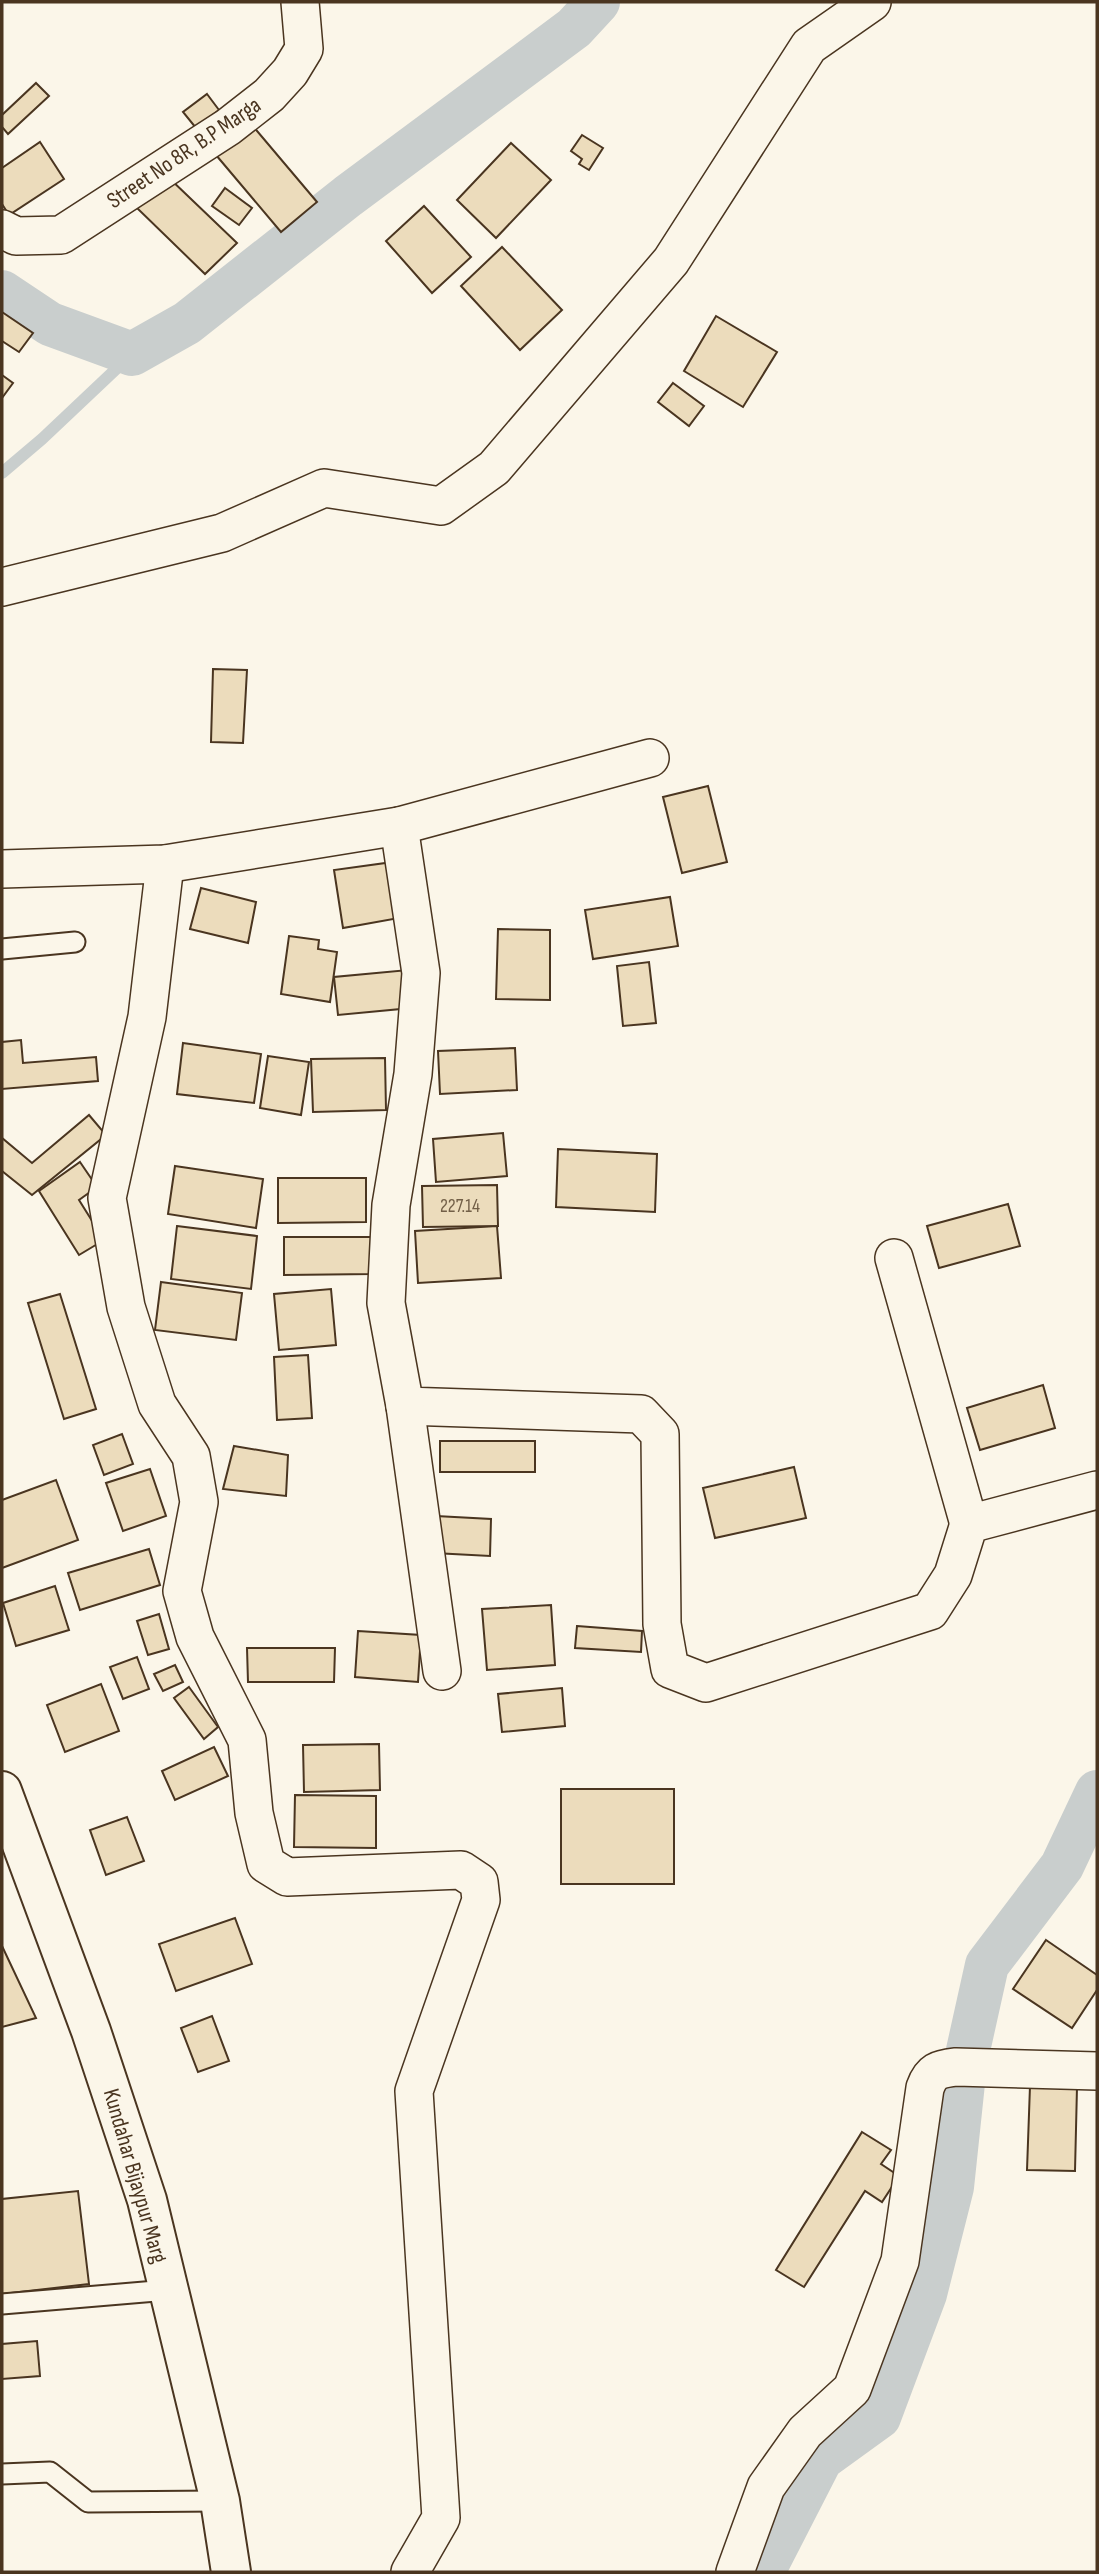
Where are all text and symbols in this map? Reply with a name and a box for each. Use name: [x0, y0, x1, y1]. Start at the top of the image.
street label: Street No 8R, B.P Marga: [102, 91, 266, 215]
house number: 227.14: [440, 1195, 480, 1218]
street label: Kundahar Bijaypur Marg: [97, 2085, 173, 2267]

